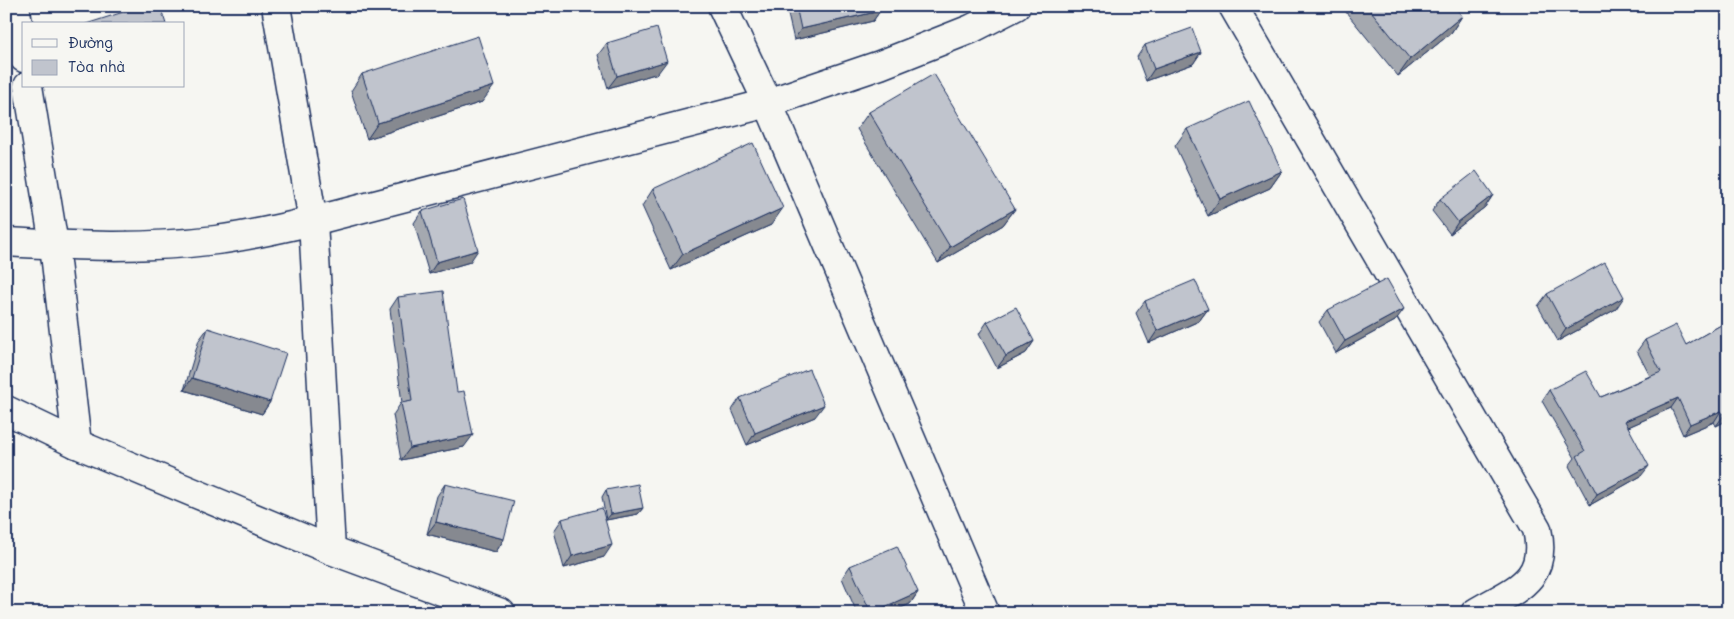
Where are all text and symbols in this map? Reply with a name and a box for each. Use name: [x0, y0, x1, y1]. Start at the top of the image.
legend: [22, 22, 185, 88]
text: Đường: [68, 32, 113, 52]
text: Tòa nhà: [68, 56, 126, 76]

